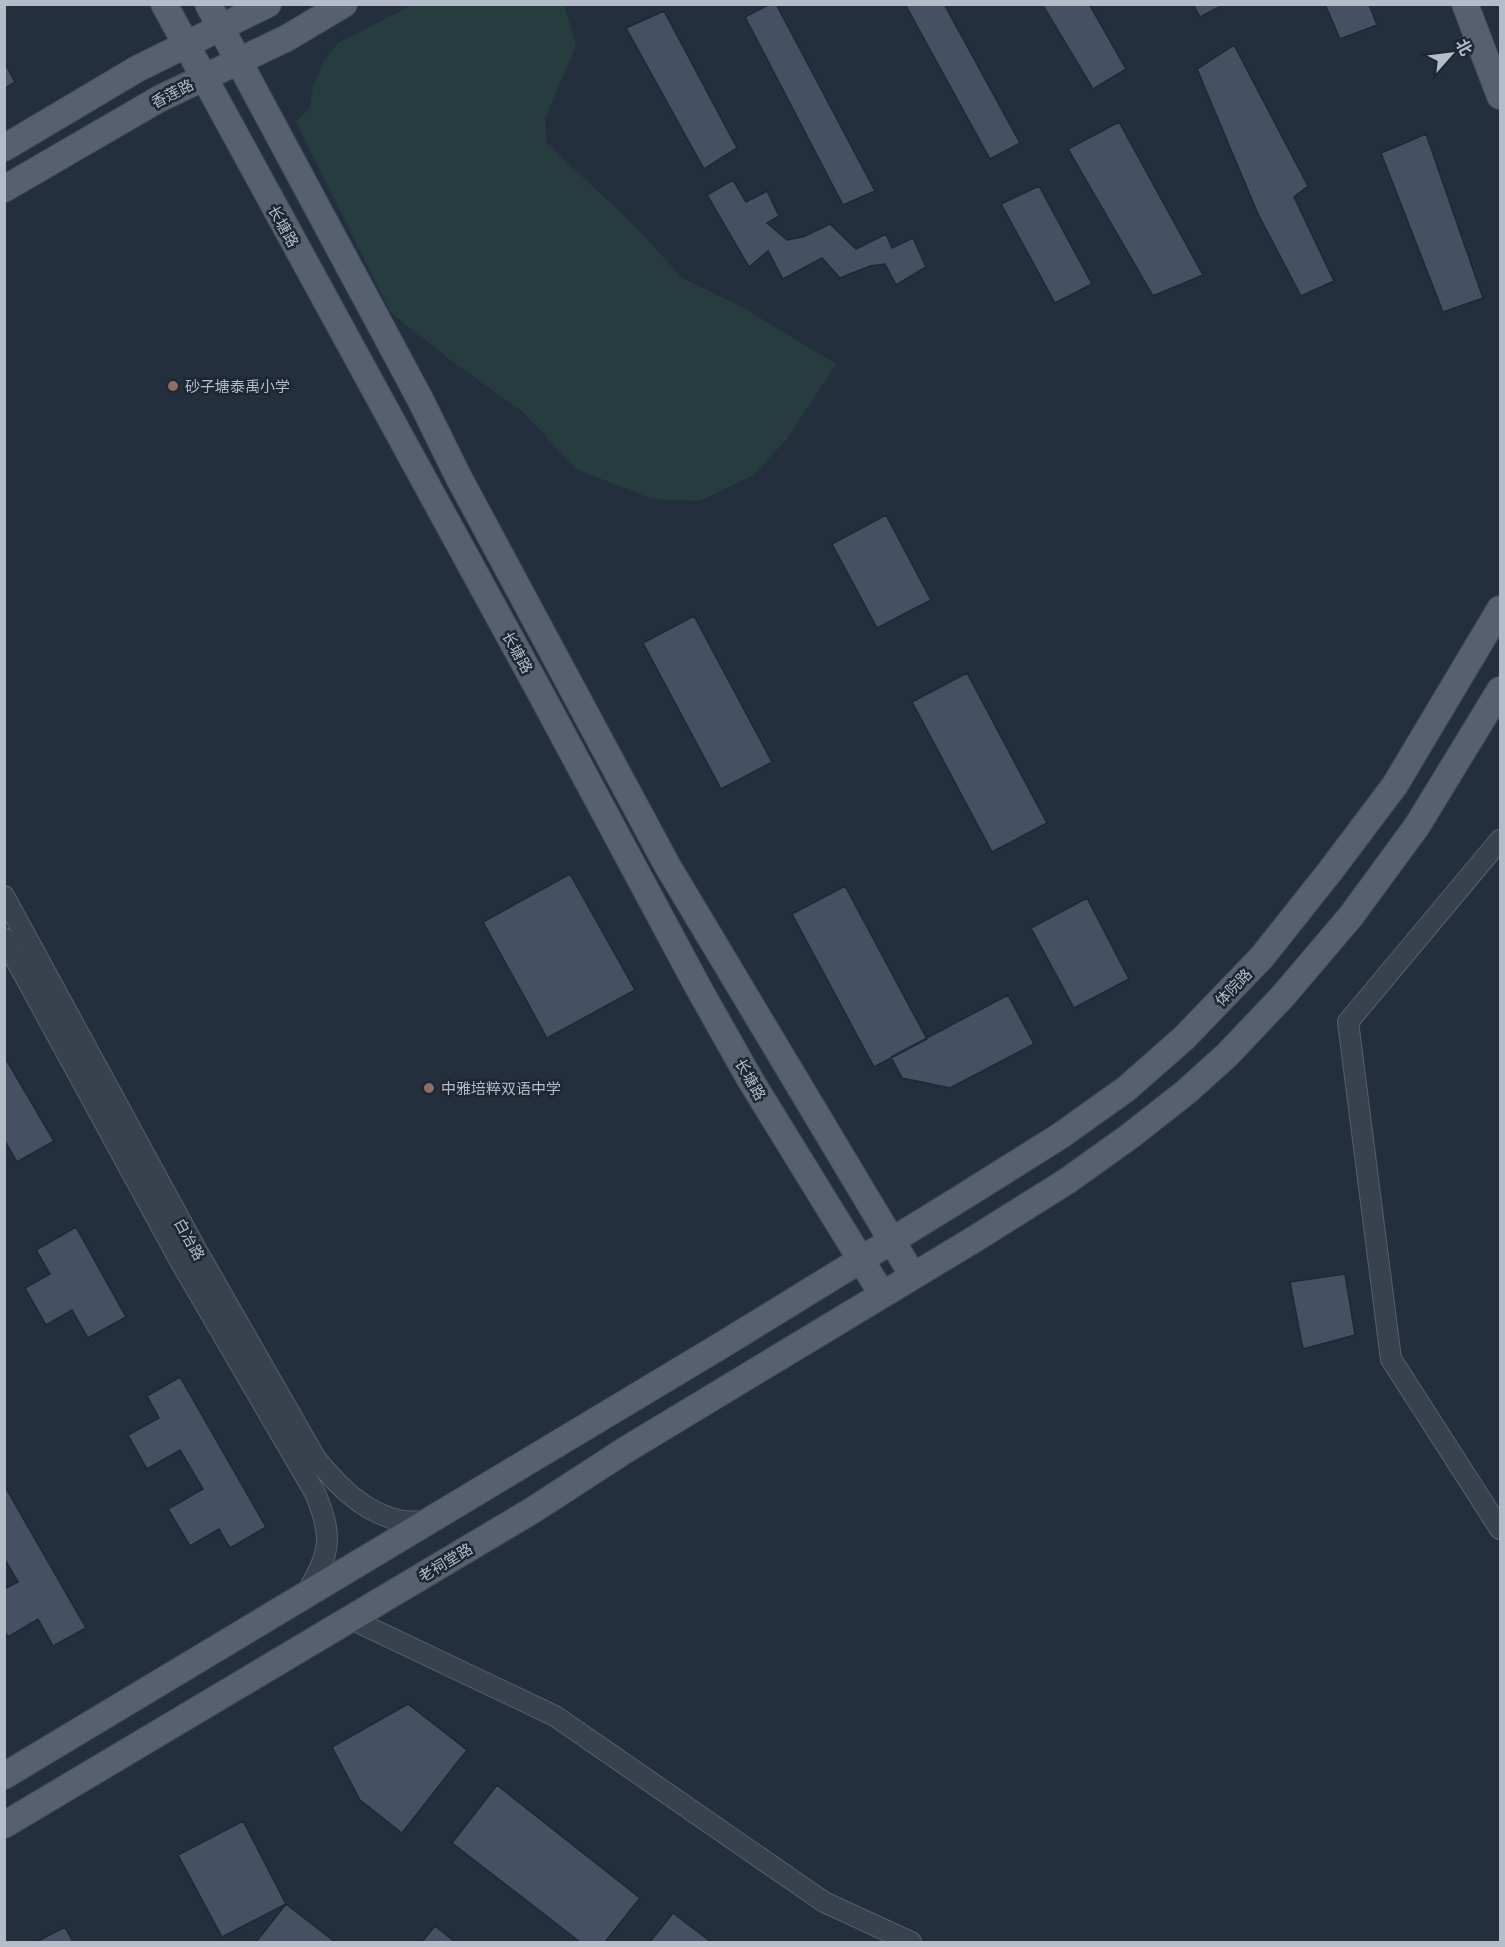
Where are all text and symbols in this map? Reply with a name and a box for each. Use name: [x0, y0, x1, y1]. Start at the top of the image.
north arrow: [1421, 24, 1481, 84]
text: 北: [1451, 35, 1478, 59]
street label: 香莲路: [147, 74, 197, 112]
street label: 长塘路: [264, 201, 304, 251]
place label: 砂子塘泰禹小学: [185, 376, 290, 396]
marker: 砂子塘泰禹小学: [166, 379, 180, 393]
street label: 长塘路: [498, 627, 538, 677]
street label: 体院路: [1210, 964, 1256, 1010]
street label: 长塘路: [731, 1055, 771, 1103]
place label: 中雅培粹双语中学: [441, 1078, 561, 1098]
marker: 中雅培粹双语中学: [422, 1081, 436, 1095]
street label: 白冶路: [170, 1214, 210, 1264]
street label: 老祠堂路: [414, 1538, 476, 1586]

